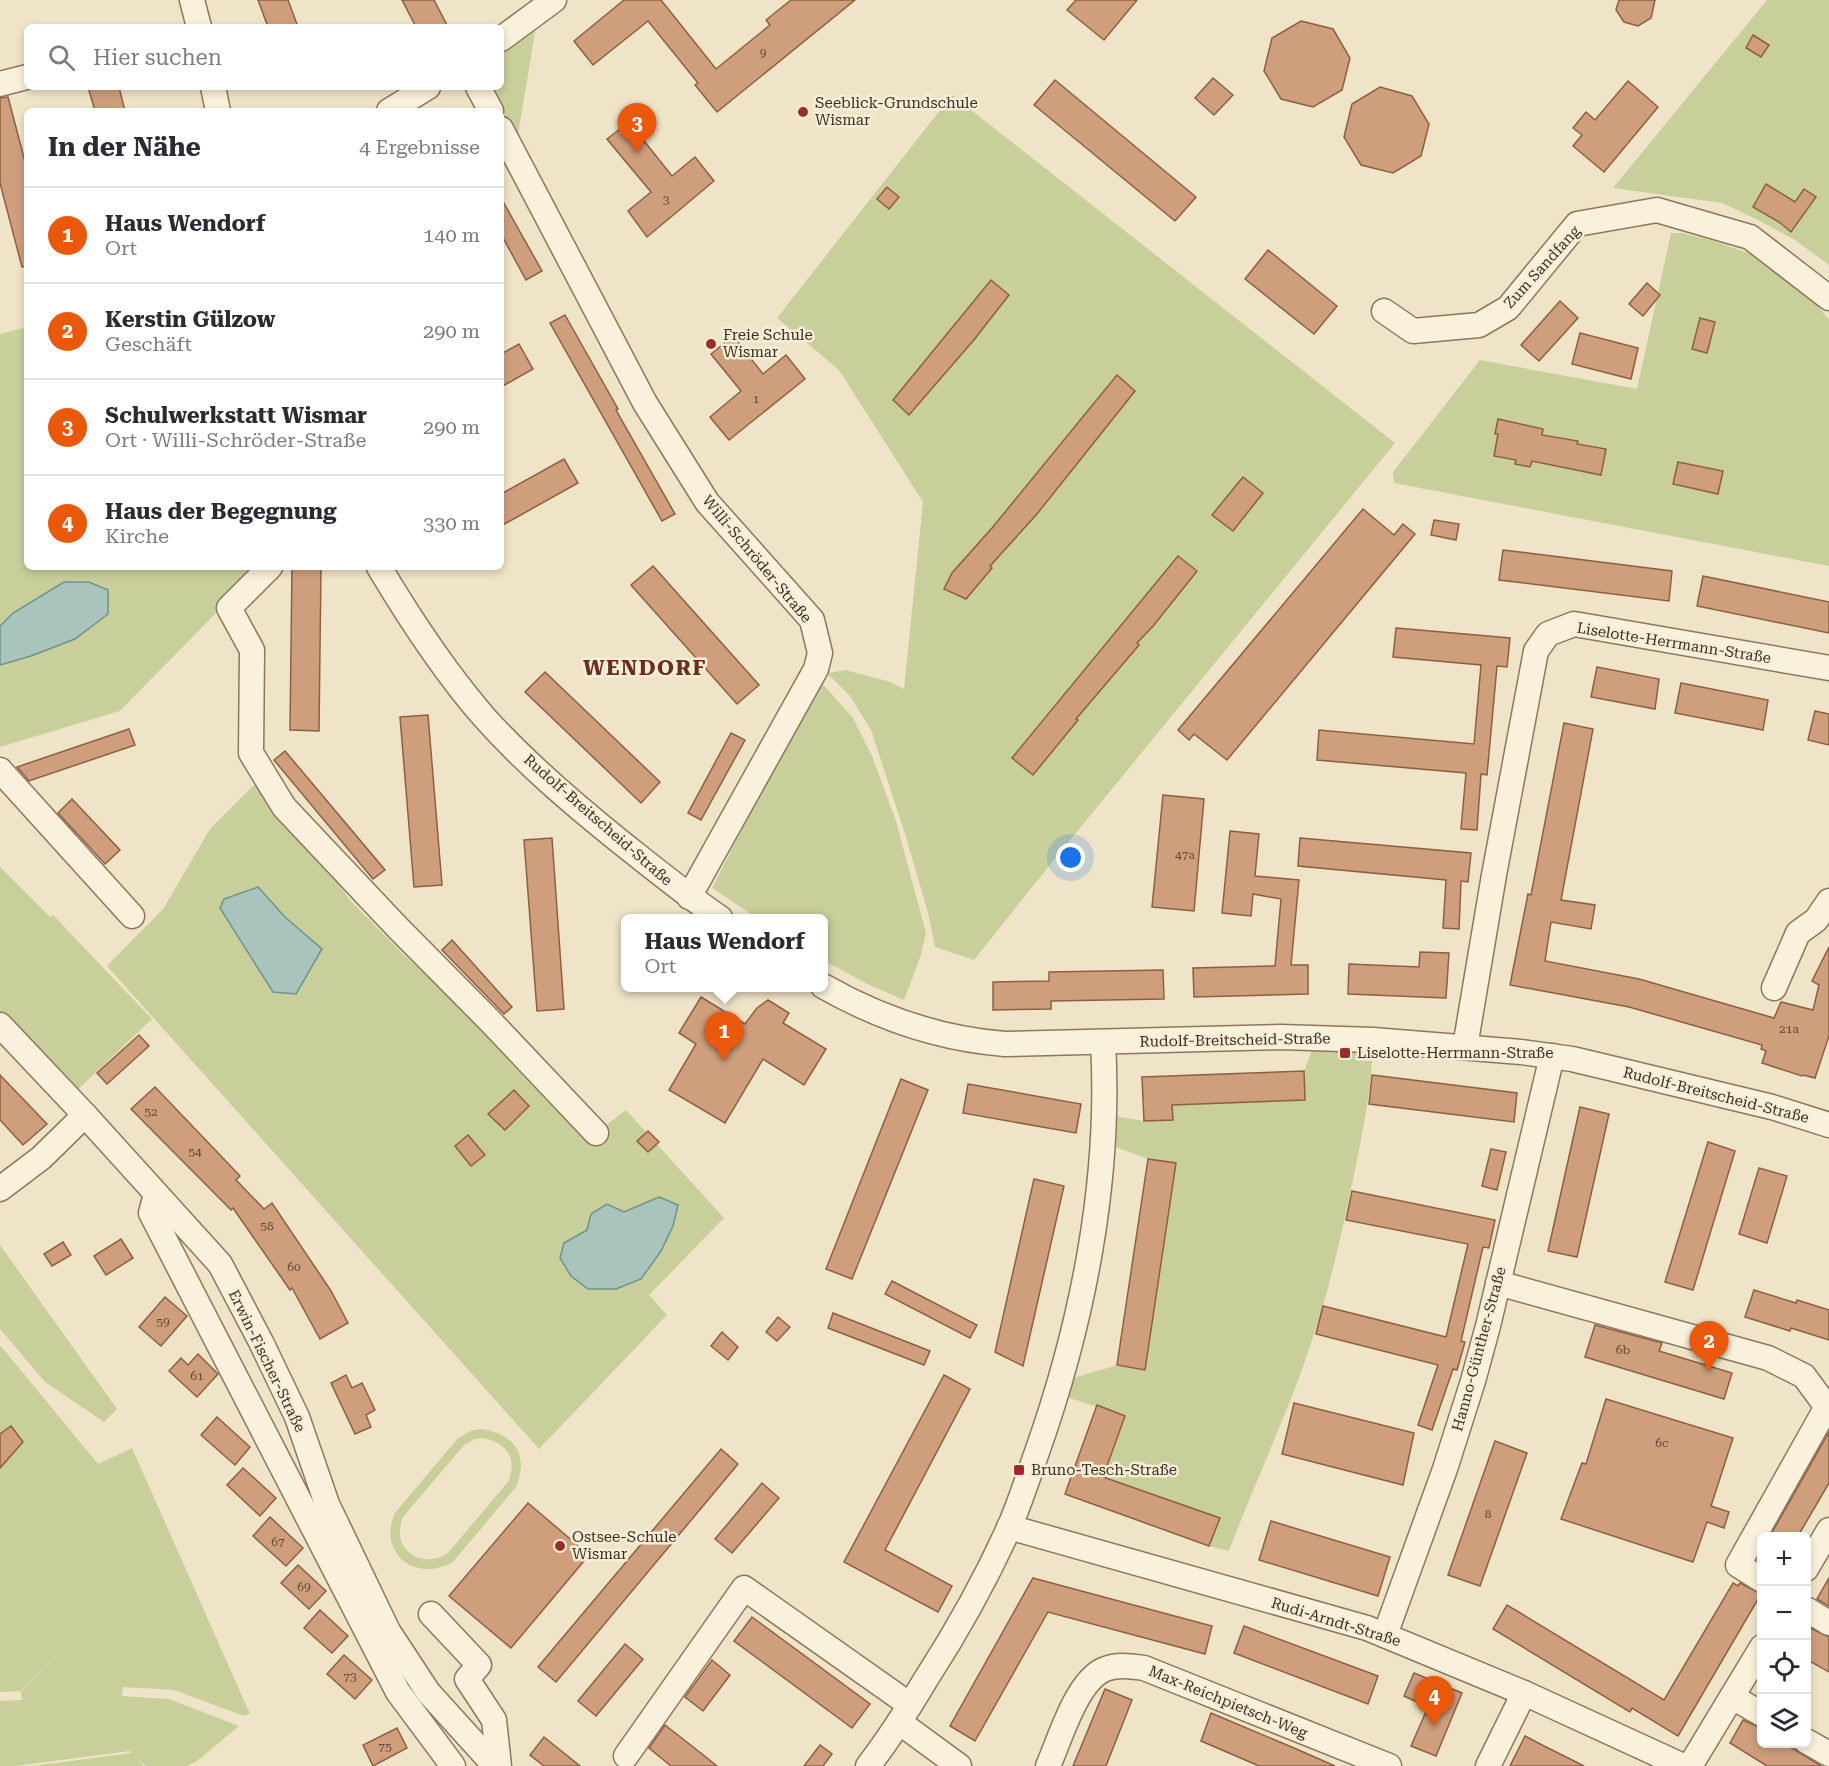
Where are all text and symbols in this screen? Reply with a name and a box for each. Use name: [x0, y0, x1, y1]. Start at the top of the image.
search box: [24, 24, 504, 90]
icon: search: [45, 41, 78, 74]
text: Hier suchen: [93, 45, 222, 70]
house number: 9: [760, 46, 767, 60]
place label: Seeblick-Grundschule Wismar: [815, 94, 978, 129]
pin: 3: [618, 104, 656, 153]
marker: Seeblick-Grundschule Wismar: [796, 105, 810, 119]
text: In der Nähe: [48, 132, 201, 162]
text: 4 Ergebnisse: [359, 135, 480, 159]
house number: 3: [663, 193, 670, 207]
text: Haus Wendorf: [105, 211, 265, 236]
street label: Zum Sandfang: [1500, 222, 1584, 312]
text: 1: [62, 223, 73, 247]
text: 140 m: [423, 223, 480, 247]
text: Ort: [105, 236, 137, 260]
text: Kerstin Gülzow: [105, 307, 275, 332]
text: 2: [62, 319, 73, 343]
text: 290 m: [423, 319, 480, 343]
place label: Freie Schule Wismar: [723, 326, 813, 361]
text: Geschäft: [105, 332, 192, 356]
marker: Freie Schule Wismar: [704, 337, 718, 351]
house number: 1: [753, 392, 760, 406]
text: Schulwerkstatt Wismar: [105, 403, 367, 428]
text: 3: [62, 415, 73, 439]
text: 290 m: [423, 415, 480, 439]
text: Ort · Willi-Schröder-Straße: [105, 428, 367, 452]
street label: Willi-Schröder-Straße: [698, 492, 816, 626]
text: Haus der Begegnung: [105, 499, 337, 524]
text: 4: [62, 511, 73, 535]
text: 330 m: [423, 511, 480, 535]
text: Kirche: [105, 524, 169, 548]
street label: Liselotte-Herrmann-Straße: [1576, 619, 1772, 667]
district label: WENDORF: [583, 656, 707, 680]
street label: Rudolf-Breitscheid-Straße: [520, 751, 676, 889]
your location: [1056, 843, 1085, 872]
house number: 47a: [1175, 848, 1195, 862]
popup: [621, 914, 828, 992]
text: Haus Wendorf: [644, 929, 805, 954]
text: Ort: [644, 954, 676, 978]
pin: 1: [704, 1012, 744, 1061]
house number: 21a: [1779, 1022, 1799, 1036]
street label: Rudolf-Breitscheid-Straße: [1139, 1029, 1331, 1051]
place label: Liselotte-Herrmann-Straße: [1357, 1044, 1553, 1062]
marker: Liselotte-Herrmann-Straße: [1338, 1046, 1352, 1060]
street label: Rudolf-Breitscheid-Straße: [1621, 1063, 1811, 1127]
house number: 52: [144, 1105, 158, 1119]
house number: 54: [188, 1145, 202, 1159]
house number: 58: [260, 1219, 274, 1233]
house number: 60: [287, 1260, 301, 1274]
street label: Hanno-Günther-Straße: [1448, 1265, 1510, 1433]
street label: Erwin-Fischer-Straße: [225, 1287, 309, 1435]
house number: 59: [156, 1315, 170, 1329]
pin: 2: [1690, 1322, 1728, 1371]
house number: 6b: [1616, 1343, 1630, 1357]
house number: 61: [190, 1369, 204, 1383]
house number: 6c: [1655, 1436, 1669, 1450]
place label: Bruno-Tesch-Straße: [1031, 1461, 1177, 1479]
marker: Bruno-Tesch-Straße: [1012, 1463, 1026, 1477]
house number: 8: [1485, 1507, 1492, 1521]
place label: Ostsee-Schule Wismar: [572, 1528, 677, 1563]
map controls: [1757, 1532, 1811, 1748]
button: +: [1757, 1532, 1811, 1586]
house number: 67: [271, 1535, 285, 1549]
marker: Ostsee-Schule Wismar: [553, 1539, 567, 1553]
house number: 69: [297, 1580, 311, 1594]
button: −: [1757, 1586, 1811, 1640]
street label: Rudi-Arndt-Straße: [1269, 1594, 1403, 1650]
button: locate: [1757, 1640, 1811, 1694]
street label: Max-Reichpietsch-Weg: [1146, 1662, 1310, 1742]
house number: 73: [343, 1670, 357, 1684]
pin: 4: [1414, 1676, 1454, 1726]
button: layers: [1757, 1694, 1811, 1748]
house number: 75: [378, 1740, 392, 1754]

